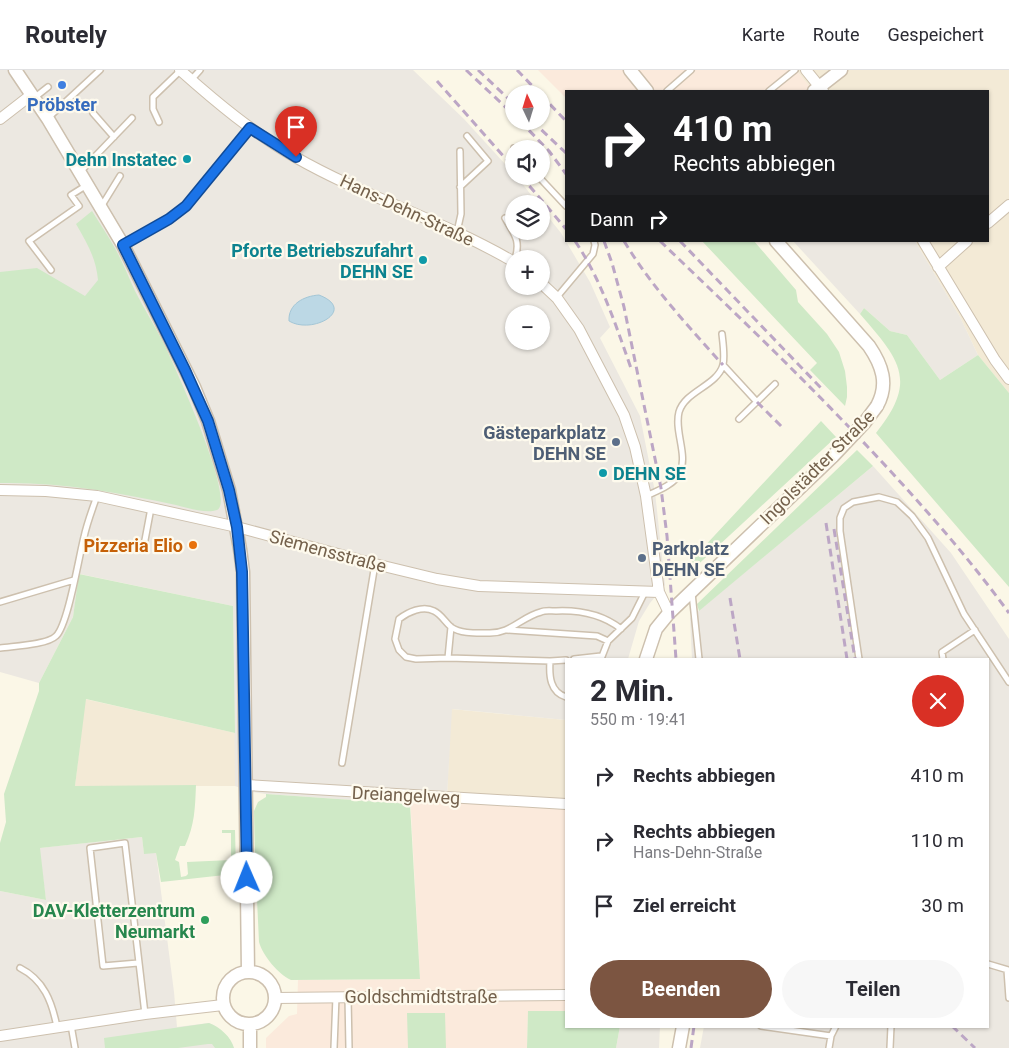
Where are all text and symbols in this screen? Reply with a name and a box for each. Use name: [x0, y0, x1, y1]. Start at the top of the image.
text: Routely: [25, 21, 107, 49]
text: Karte: [742, 24, 785, 45]
text: Route: [813, 24, 860, 45]
text: Gespeichert: [888, 24, 984, 45]
marker: Pröbster: [56, 79, 68, 91]
north arrow: [505, 85, 550, 130]
map controls: [505, 85, 550, 350]
place label: Pröbster: [27, 94, 97, 115]
pin: [275, 106, 317, 157]
text: 410 m: [673, 109, 772, 150]
icon: right: [590, 110, 655, 175]
icon: arrive: [282, 113, 310, 141]
button: sound: [505, 140, 550, 185]
place label: Dehn Instatec: [65, 149, 177, 170]
text: Rechts abbiegen: [673, 151, 836, 176]
marker: Dehn Instatec: [181, 153, 193, 165]
street label: Hans-Dehn-Straße: [337, 170, 477, 250]
button: layers: [505, 195, 550, 240]
icon: right: [644, 205, 672, 233]
text: Dann: [590, 208, 634, 231]
place label: Pforte Betriebszufahrt DEHN SE: [231, 240, 413, 282]
button: +: [505, 250, 550, 295]
marker: Pforte Betriebszufahrt DEHN SE: [417, 254, 429, 266]
button: −: [505, 305, 550, 350]
street label: Ingolstädter Straße: [755, 405, 879, 529]
place label: Gästeparkplatz DEHN SE: [483, 422, 606, 464]
marker: Gästeparkplatz DEHN SE: [610, 436, 622, 448]
place label: DEHN SE: [613, 463, 686, 484]
marker: DEHN SE: [597, 467, 609, 479]
street label: Siemensstraße: [267, 525, 389, 577]
place label: Pizzeria Elio: [83, 535, 183, 556]
place label: Parkplatz DEHN SE: [652, 538, 729, 580]
marker: Pizzeria Elio: [187, 539, 199, 551]
marker: Parkplatz DEHN SE: [636, 552, 648, 564]
text: 2 Min.: [590, 673, 674, 708]
button: close: [912, 675, 964, 727]
text: 550 m · 19:41: [590, 710, 687, 729]
icon: right: [590, 762, 618, 790]
text: Rechts abbiegen: [633, 764, 775, 787]
text: 410 m: [911, 764, 964, 787]
street label: Dreiangelweg: [351, 782, 461, 808]
text: Rechts abbiegen: [633, 820, 775, 843]
icon: right: [590, 827, 618, 855]
text: 110 m: [911, 829, 964, 852]
text: Hans-Dehn-Straße: [633, 843, 762, 862]
position arrow: [220, 851, 272, 903]
icon: arrive: [590, 892, 618, 920]
text: Ziel erreicht: [633, 894, 736, 917]
text: 30 m: [921, 894, 964, 917]
place label: DAV-Kletterzentrum Neumarkt: [33, 900, 195, 942]
marker: DAV-Kletterzentrum Neumarkt: [199, 914, 211, 926]
button: Beenden: [590, 960, 772, 1018]
button: Teilen: [782, 960, 964, 1018]
street label: Goldschmidtstraße: [345, 986, 497, 1007]

